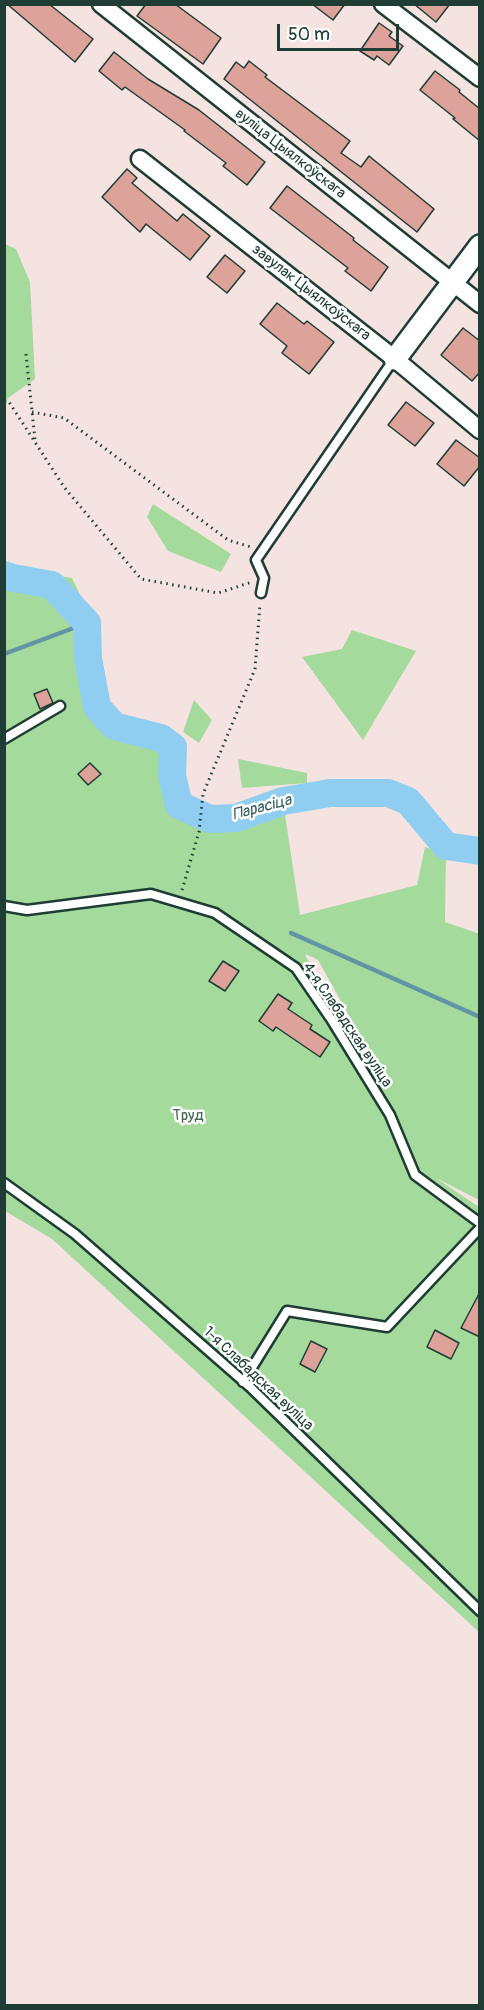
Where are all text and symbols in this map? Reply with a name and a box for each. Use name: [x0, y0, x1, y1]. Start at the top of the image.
scale bar: [280, 12, 402, 50]
text: 50 m: [288, 23, 330, 46]
street label: вуліца Цыялкоўскага: [231, 105, 349, 203]
street label: завулак Цыялкоўскага: [248, 241, 374, 345]
water label: Парасіца: [230, 791, 294, 825]
street label: 4-я Слабадская вуліца: [298, 959, 396, 1091]
park label: Труд: [173, 1107, 203, 1125]
street label: 1-я Слабадская вуліца: [199, 1323, 317, 1435]

